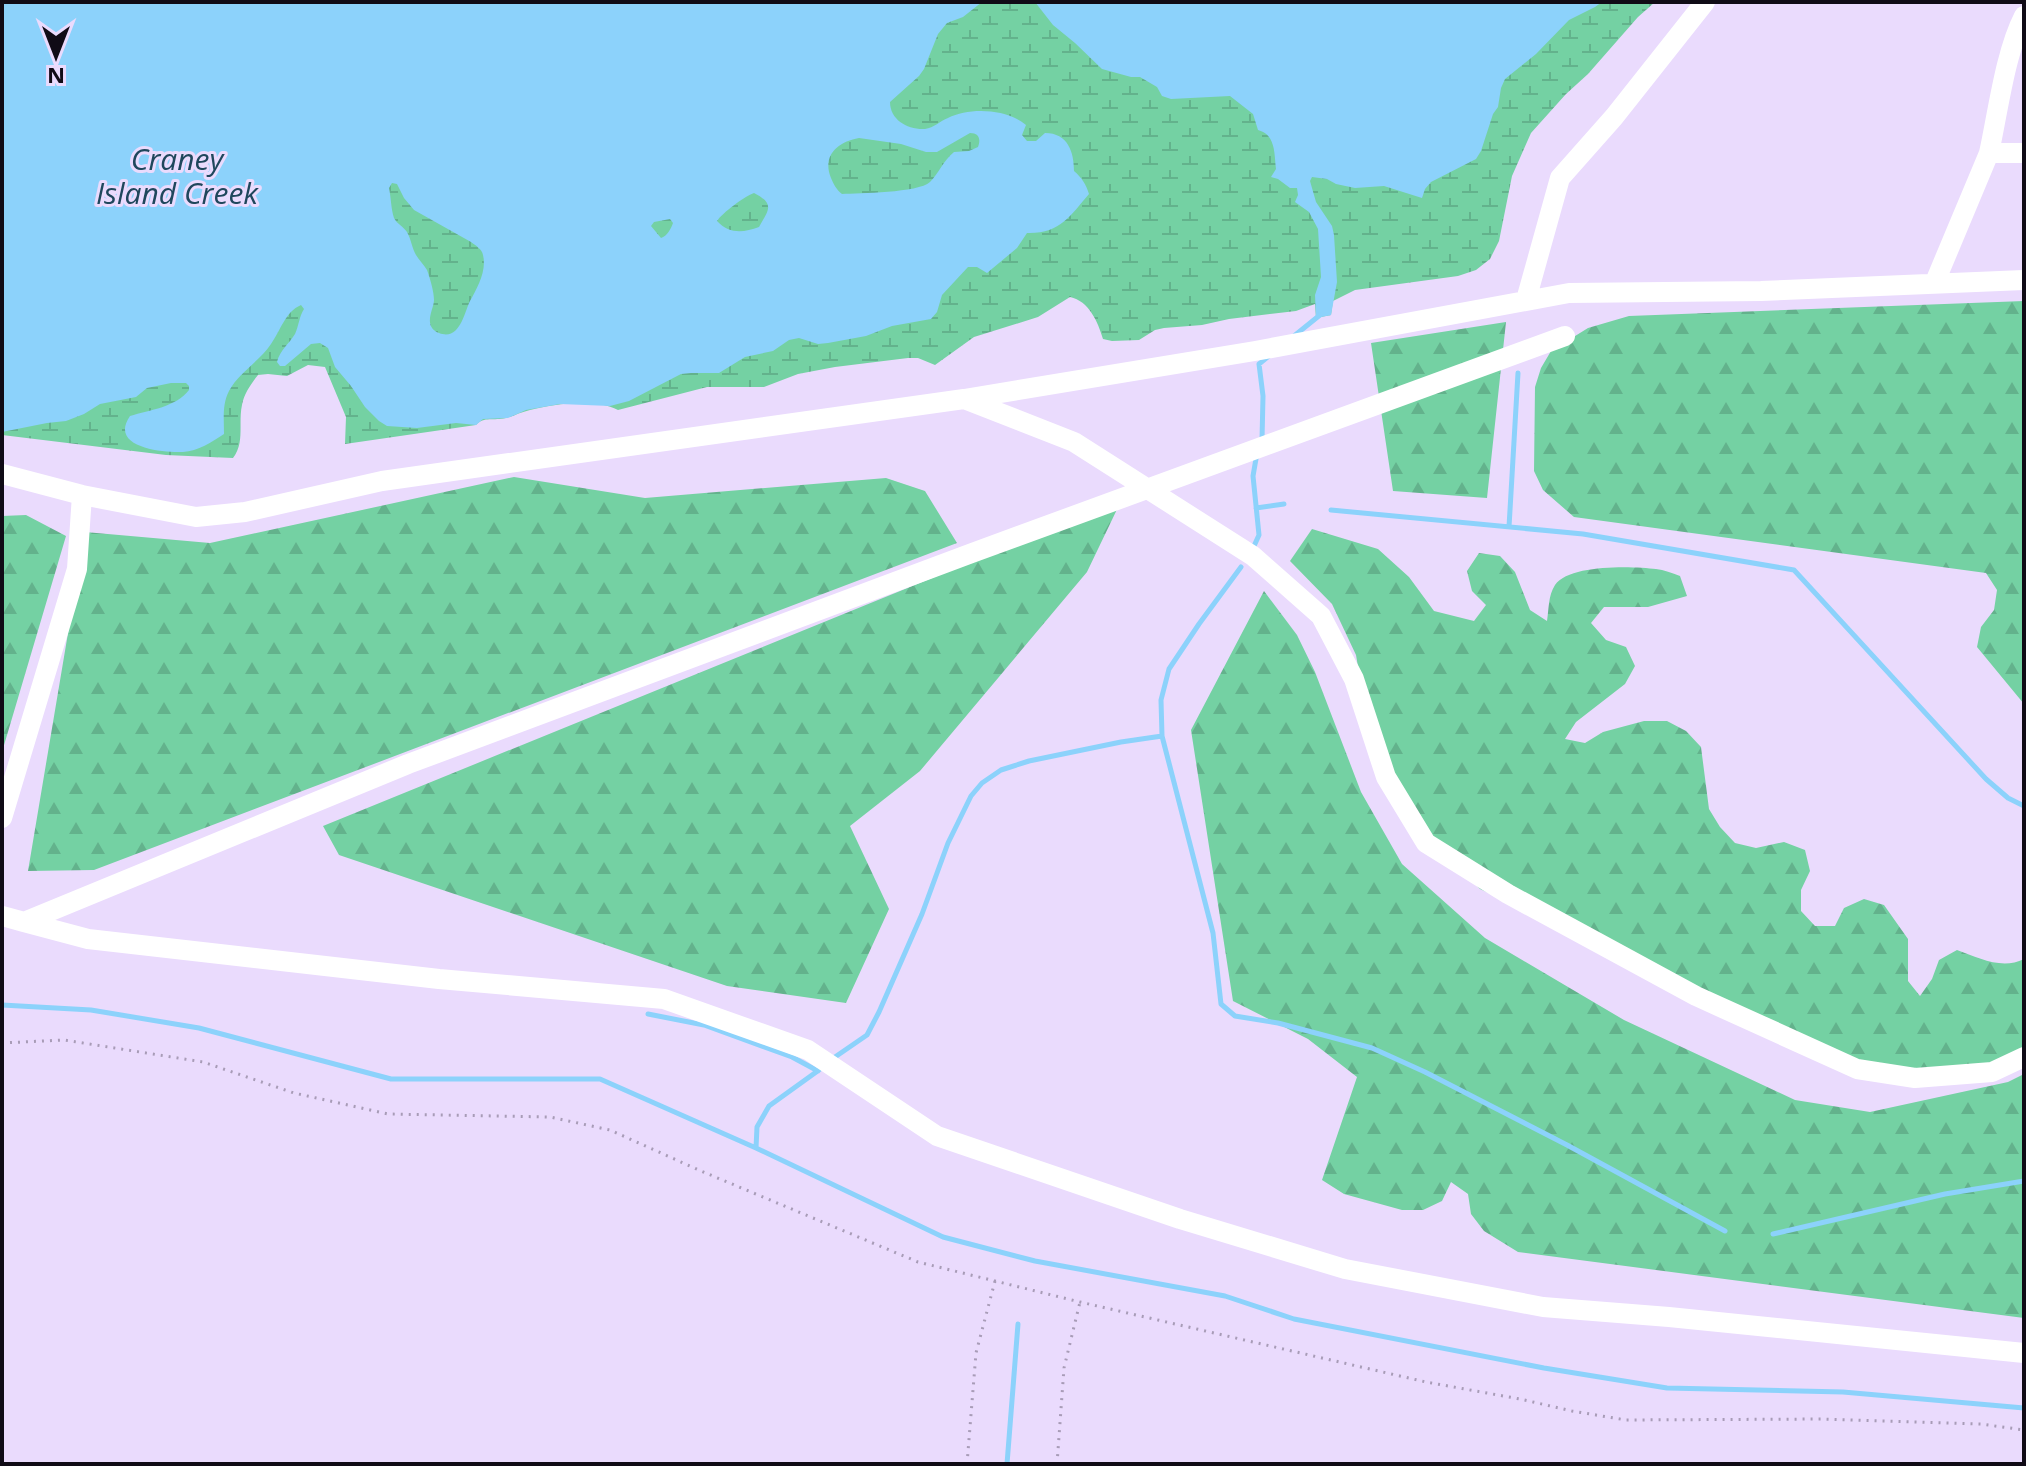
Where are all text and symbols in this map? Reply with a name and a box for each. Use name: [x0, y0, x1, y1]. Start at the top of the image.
north arrow: [16, 16, 96, 96]
text: N: [47, 62, 65, 92]
water label: Craney Island Creek: [96, 138, 259, 213]

